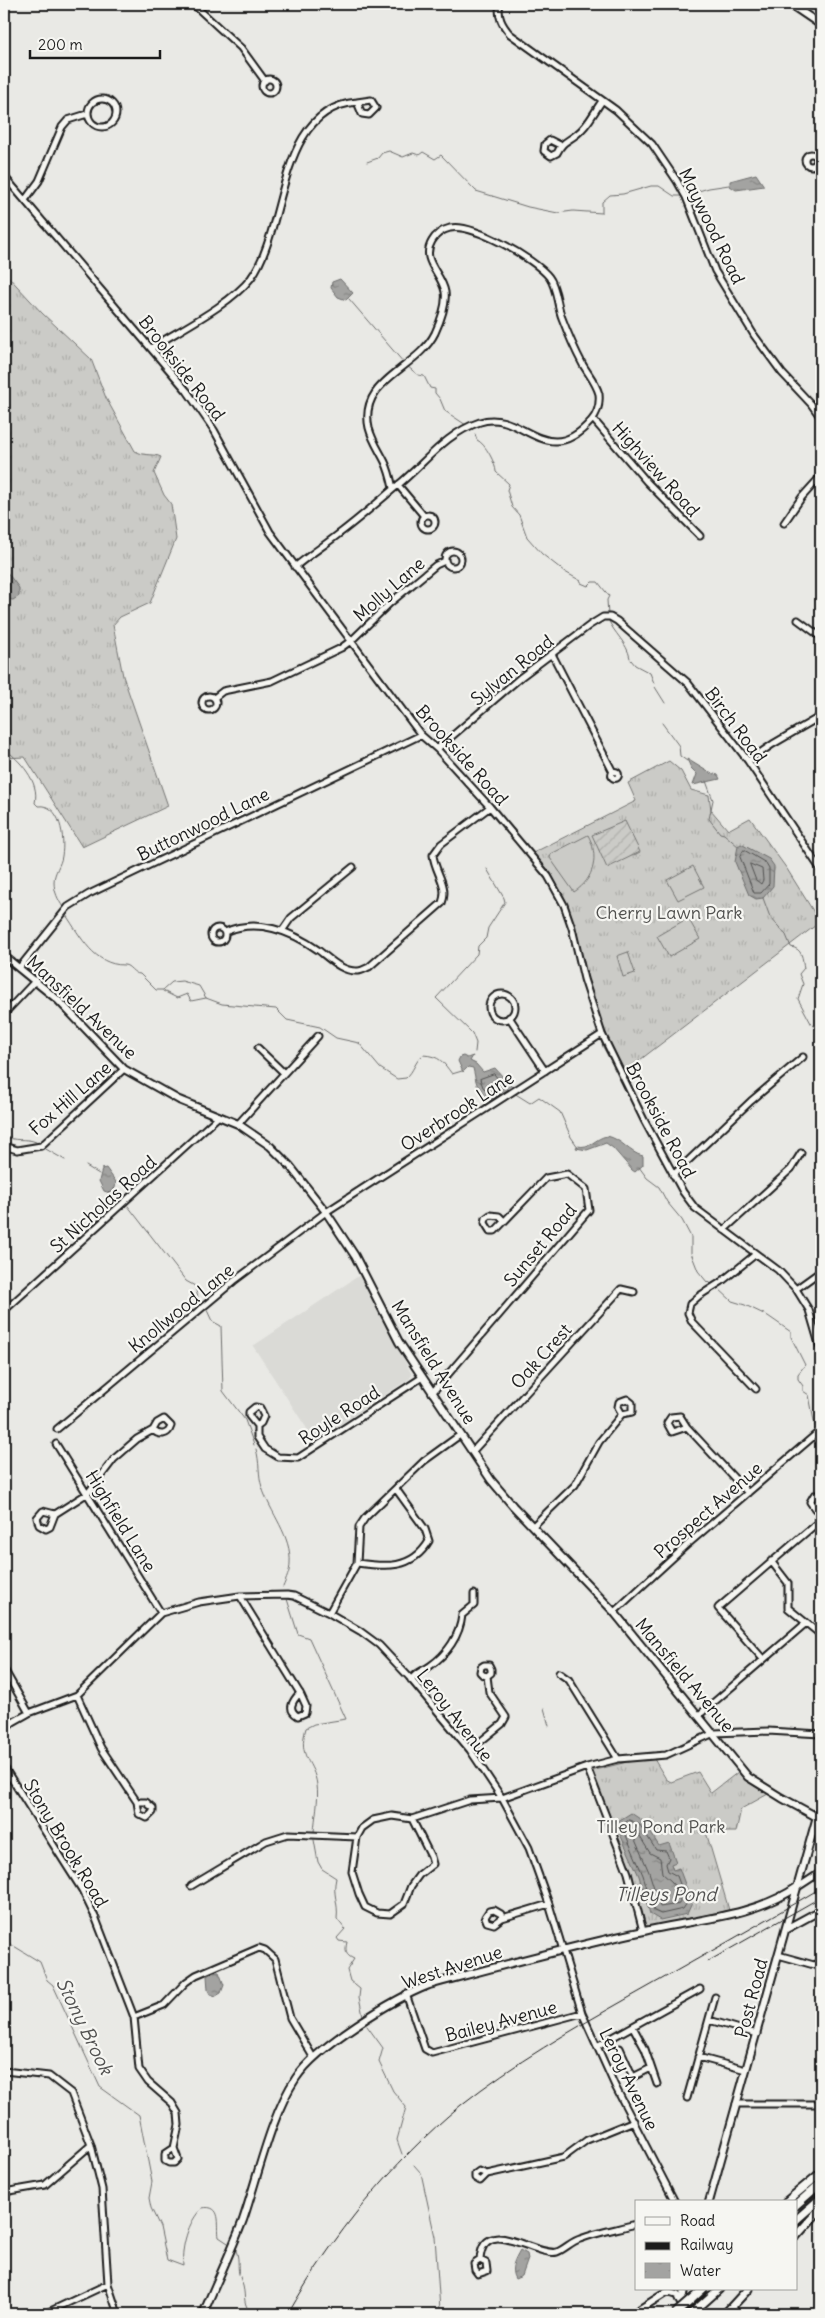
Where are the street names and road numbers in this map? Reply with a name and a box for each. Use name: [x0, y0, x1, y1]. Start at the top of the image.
street label: Maywood Road: [674, 164, 750, 288]
street label: Brookside Road: [134, 311, 231, 426]
street label: Highview Road: [607, 417, 705, 522]
street label: Molly Lane: [349, 552, 429, 626]
street label: Sylvan Road: [466, 629, 558, 710]
street label: Birch Road: [700, 683, 772, 768]
street label: Brookside Road: [411, 700, 513, 810]
street label: Buttonwood Lane: [133, 782, 273, 866]
street label: Mansfield Avenue: [22, 950, 142, 1064]
street label: Fox Hill Lane: [24, 1056, 116, 1140]
street label: Brookside Road: [621, 1058, 701, 1182]
street label: Overbrook Lane: [396, 1066, 518, 1156]
street label: St Nicholas Road: [45, 1150, 161, 1258]
street label: Sunset Road: [499, 1198, 582, 1291]
street label: Knollwood Lane: [124, 1258, 238, 1358]
street label: Mansfield Avenue: [387, 1296, 481, 1428]
street label: Oak Crest: [506, 1319, 576, 1393]
street label: Royle Road: [294, 1380, 384, 1450]
street label: Prospect Avenue: [649, 1457, 767, 1563]
street label: Highfield Lane: [81, 1466, 161, 1576]
street label: Mansfield Avenue: [630, 1613, 740, 1737]
street label: Leroy Avenue: [412, 1664, 498, 1766]
street label: Stony Brook Road: [19, 1775, 114, 1912]
street label: West Avenue: [399, 1940, 505, 1994]
street label: Post Road: [729, 1955, 773, 2040]
street label: Bailey Avenue: [443, 1995, 559, 2047]
street label: Leroy Avenue: [594, 2024, 664, 2134]

